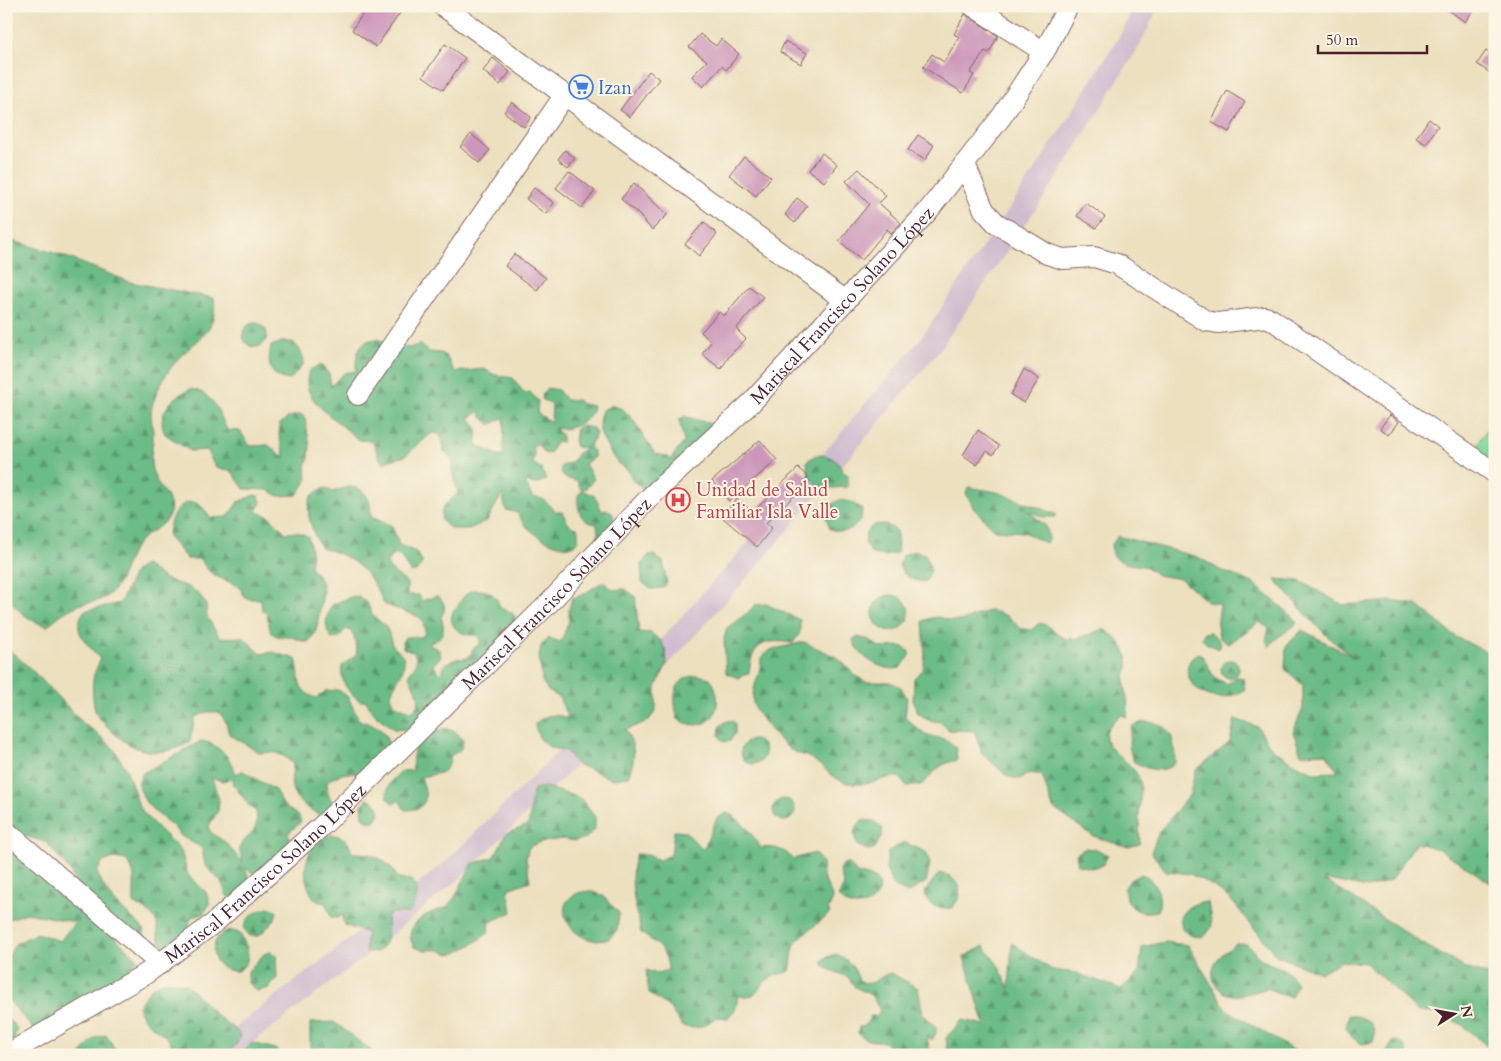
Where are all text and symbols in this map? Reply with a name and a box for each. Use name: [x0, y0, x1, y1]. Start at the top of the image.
scale bar: [1318, 22, 1427, 54]
text: 50 m: [1326, 30, 1358, 50]
supermarket icon: Izan: [568, 74, 594, 100]
place label: Izan: [598, 75, 632, 101]
street label: Mariscal Francisco Solano López: [744, 200, 941, 410]
place label: Unidad de Salud Familiar Isla Valle: [696, 477, 838, 525]
hospital icon: Unidad de Salud Familiar Isla Valle: [665, 487, 691, 513]
street label: Mariscal Francisco Solano López: [456, 491, 658, 696]
street label: Mariscal Francisco Solano López: [159, 777, 373, 970]
north arrow: [1428, 988, 1478, 1038]
text: N: [1456, 1004, 1477, 1019]

